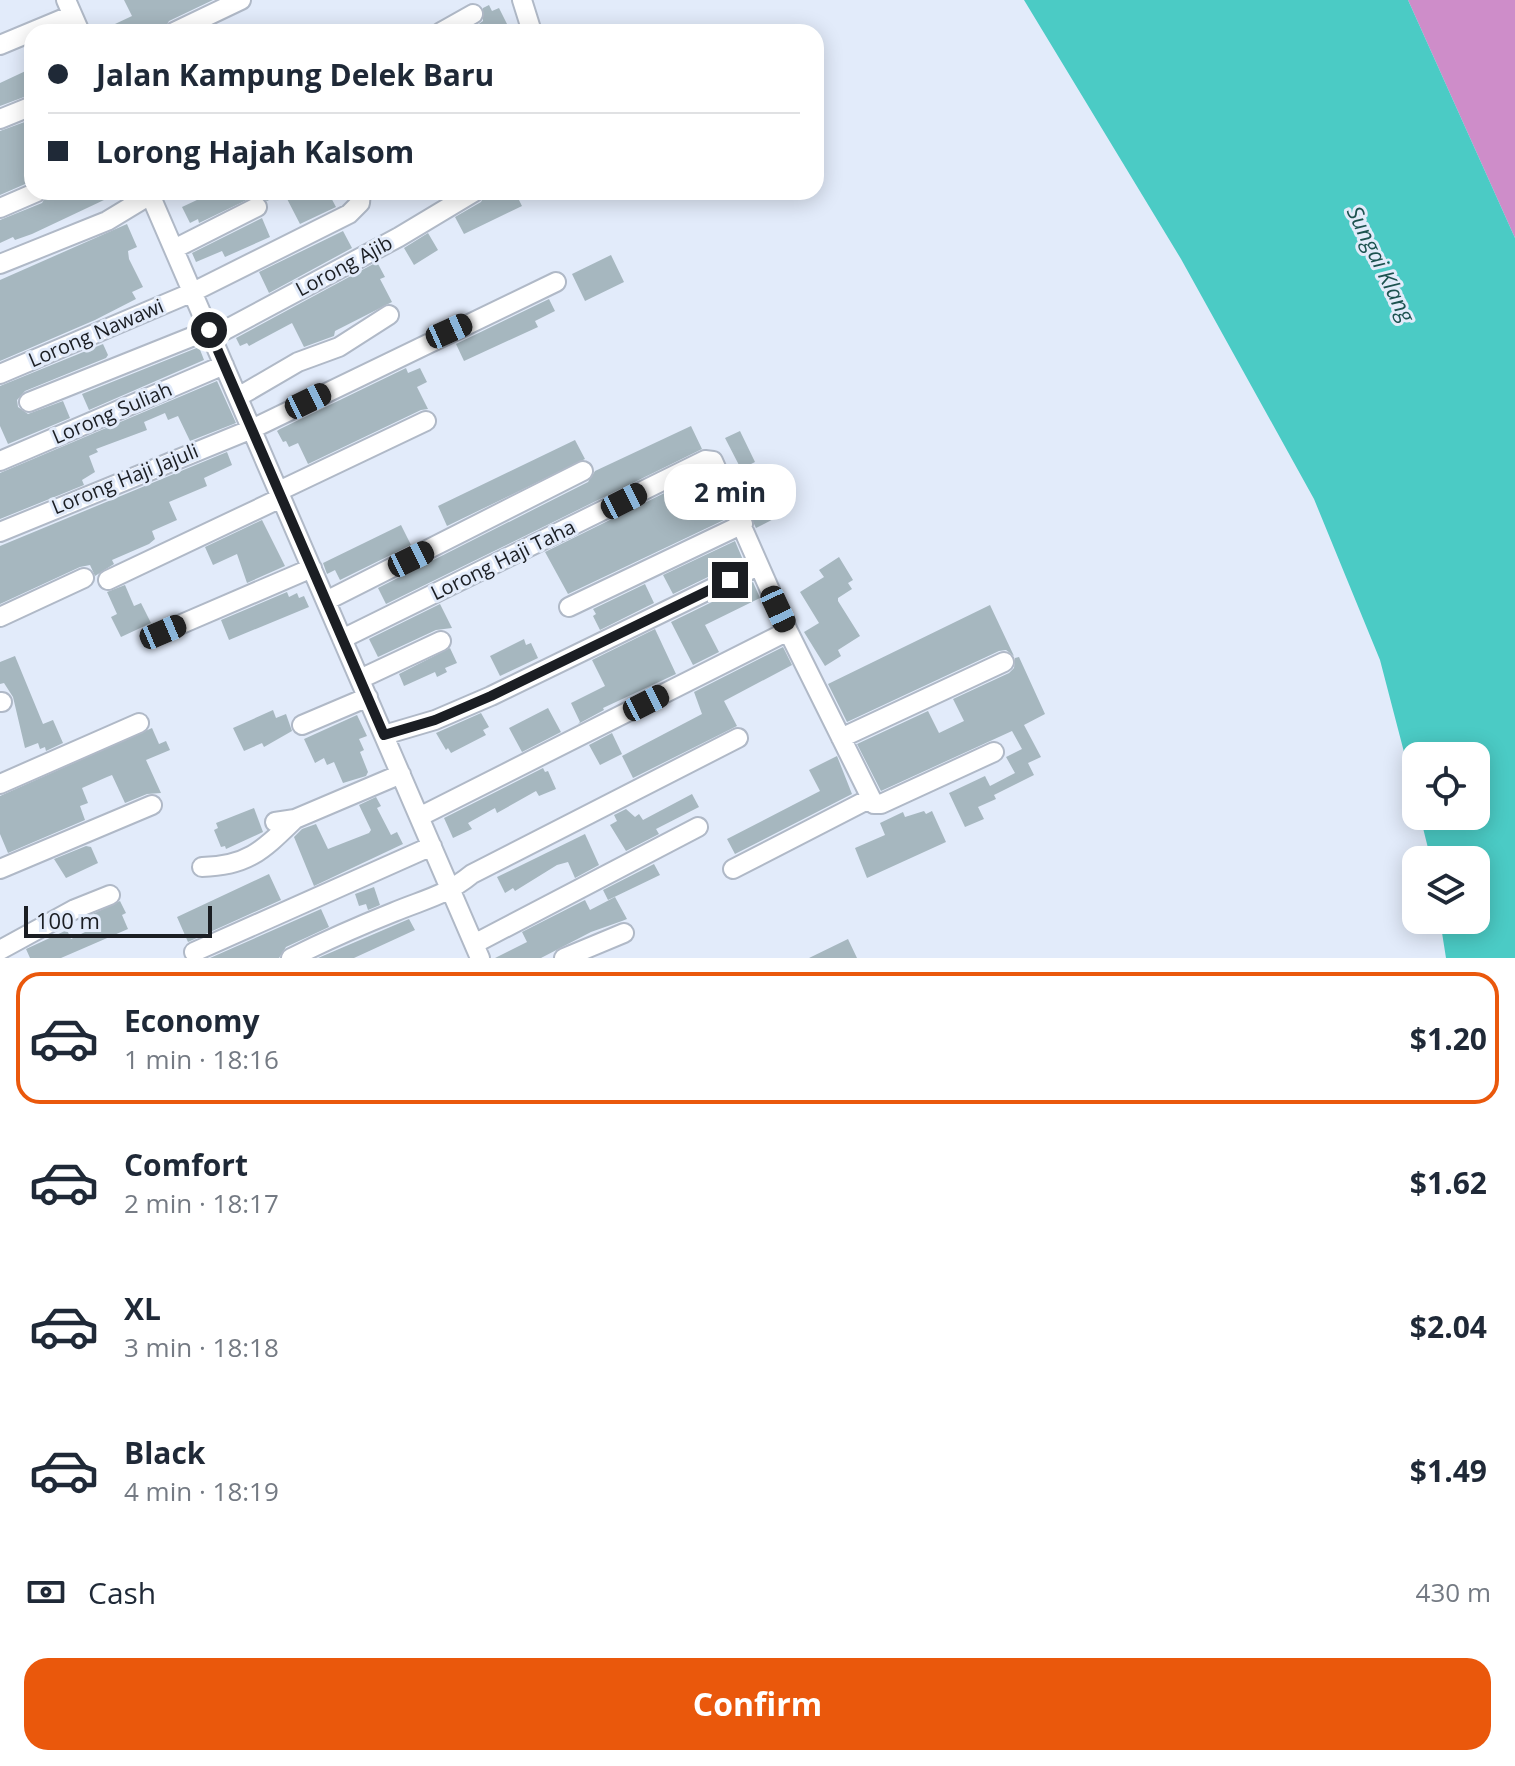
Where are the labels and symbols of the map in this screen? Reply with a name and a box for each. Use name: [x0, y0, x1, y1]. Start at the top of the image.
water label: Sungai Klang: [1341, 200, 1424, 328]
street label: Lorong Ajib: [291, 229, 397, 302]
street label: Lorong Nawawi: [24, 292, 168, 373]
car: [422, 310, 476, 352]
route start: [191, 312, 227, 348]
street label: Lorong Suliah: [48, 375, 176, 450]
car: [281, 380, 335, 422]
street label: Lorong Haji Jajuli: [47, 437, 202, 520]
callout: 2 min: [664, 464, 796, 520]
car: [597, 479, 651, 523]
street label: Lorong Haji Taha: [426, 513, 580, 606]
car: [384, 538, 438, 580]
route end: [712, 562, 748, 598]
car: [757, 582, 799, 636]
car: [136, 612, 190, 652]
car: [619, 681, 673, 725]
scale bar: [24, 902, 212, 938]

